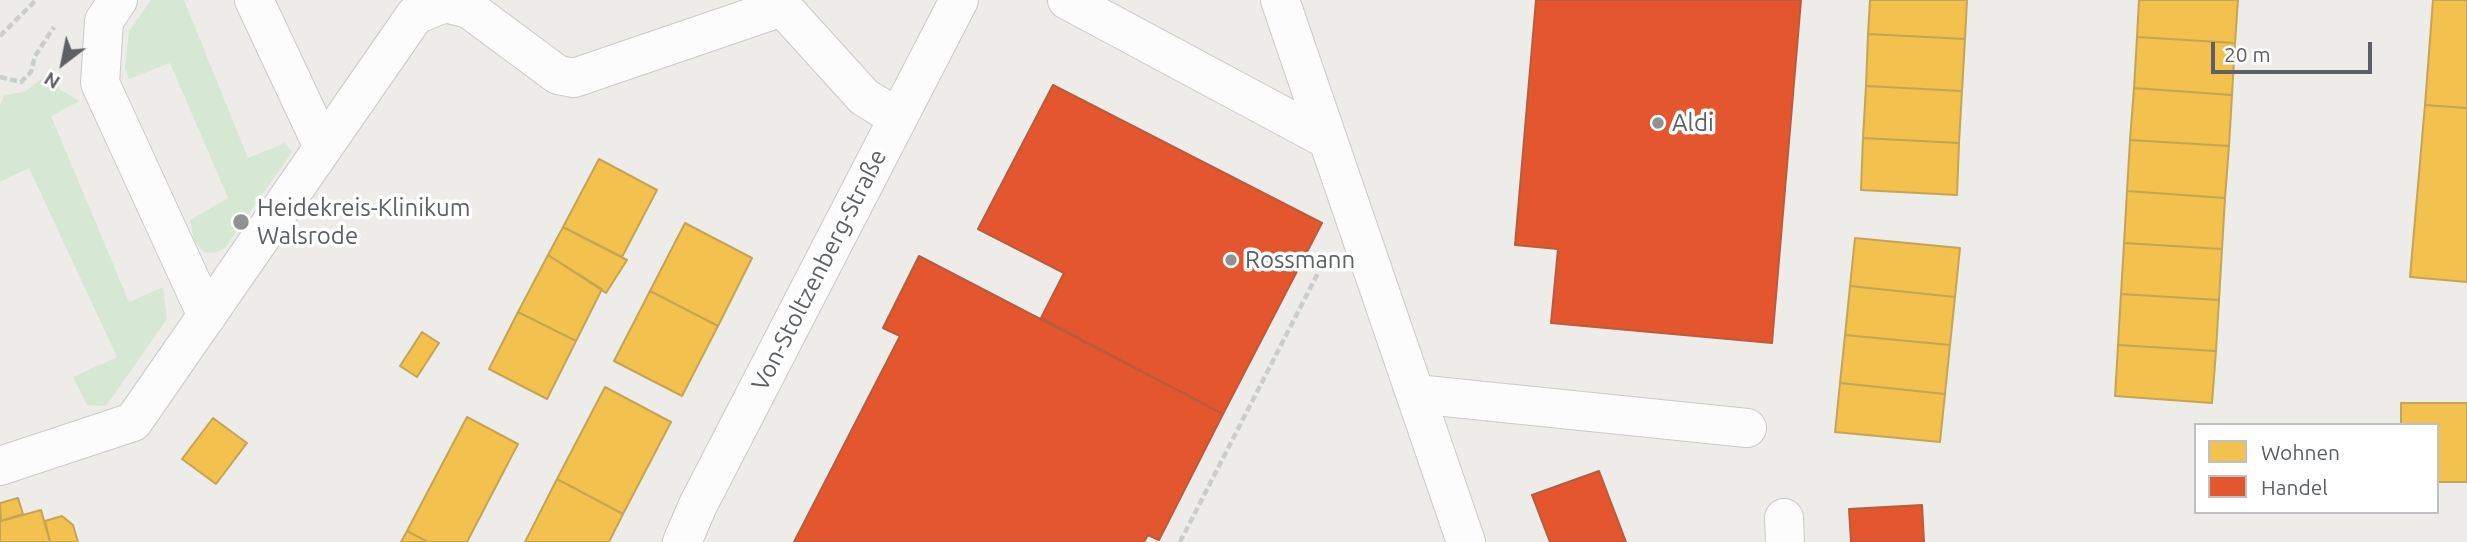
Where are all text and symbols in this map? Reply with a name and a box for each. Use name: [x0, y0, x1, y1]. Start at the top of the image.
north arrow: [28, 28, 98, 98]
scale bar: [2215, 28, 2376, 72]
text: 20 m: [2224, 42, 2271, 66]
text: N: [40, 68, 64, 94]
place label: Aldi: [1672, 109, 1714, 137]
marker: Aldi: [1650, 115, 1666, 131]
street label: Von-Stoltzenberg-Straße: [746, 145, 892, 395]
place label: Heidekreis-Klinikum Walsrode: [257, 194, 471, 250]
marker: Heidekreis-Klinikum Walsrode: [231, 212, 251, 232]
place label: Rossmann: [1245, 246, 1355, 274]
marker: Rossmann: [1223, 252, 1239, 268]
legend: [2194, 423, 2439, 514]
text: Wohnen: [2261, 440, 2340, 464]
text: Handel: [2261, 475, 2328, 499]

